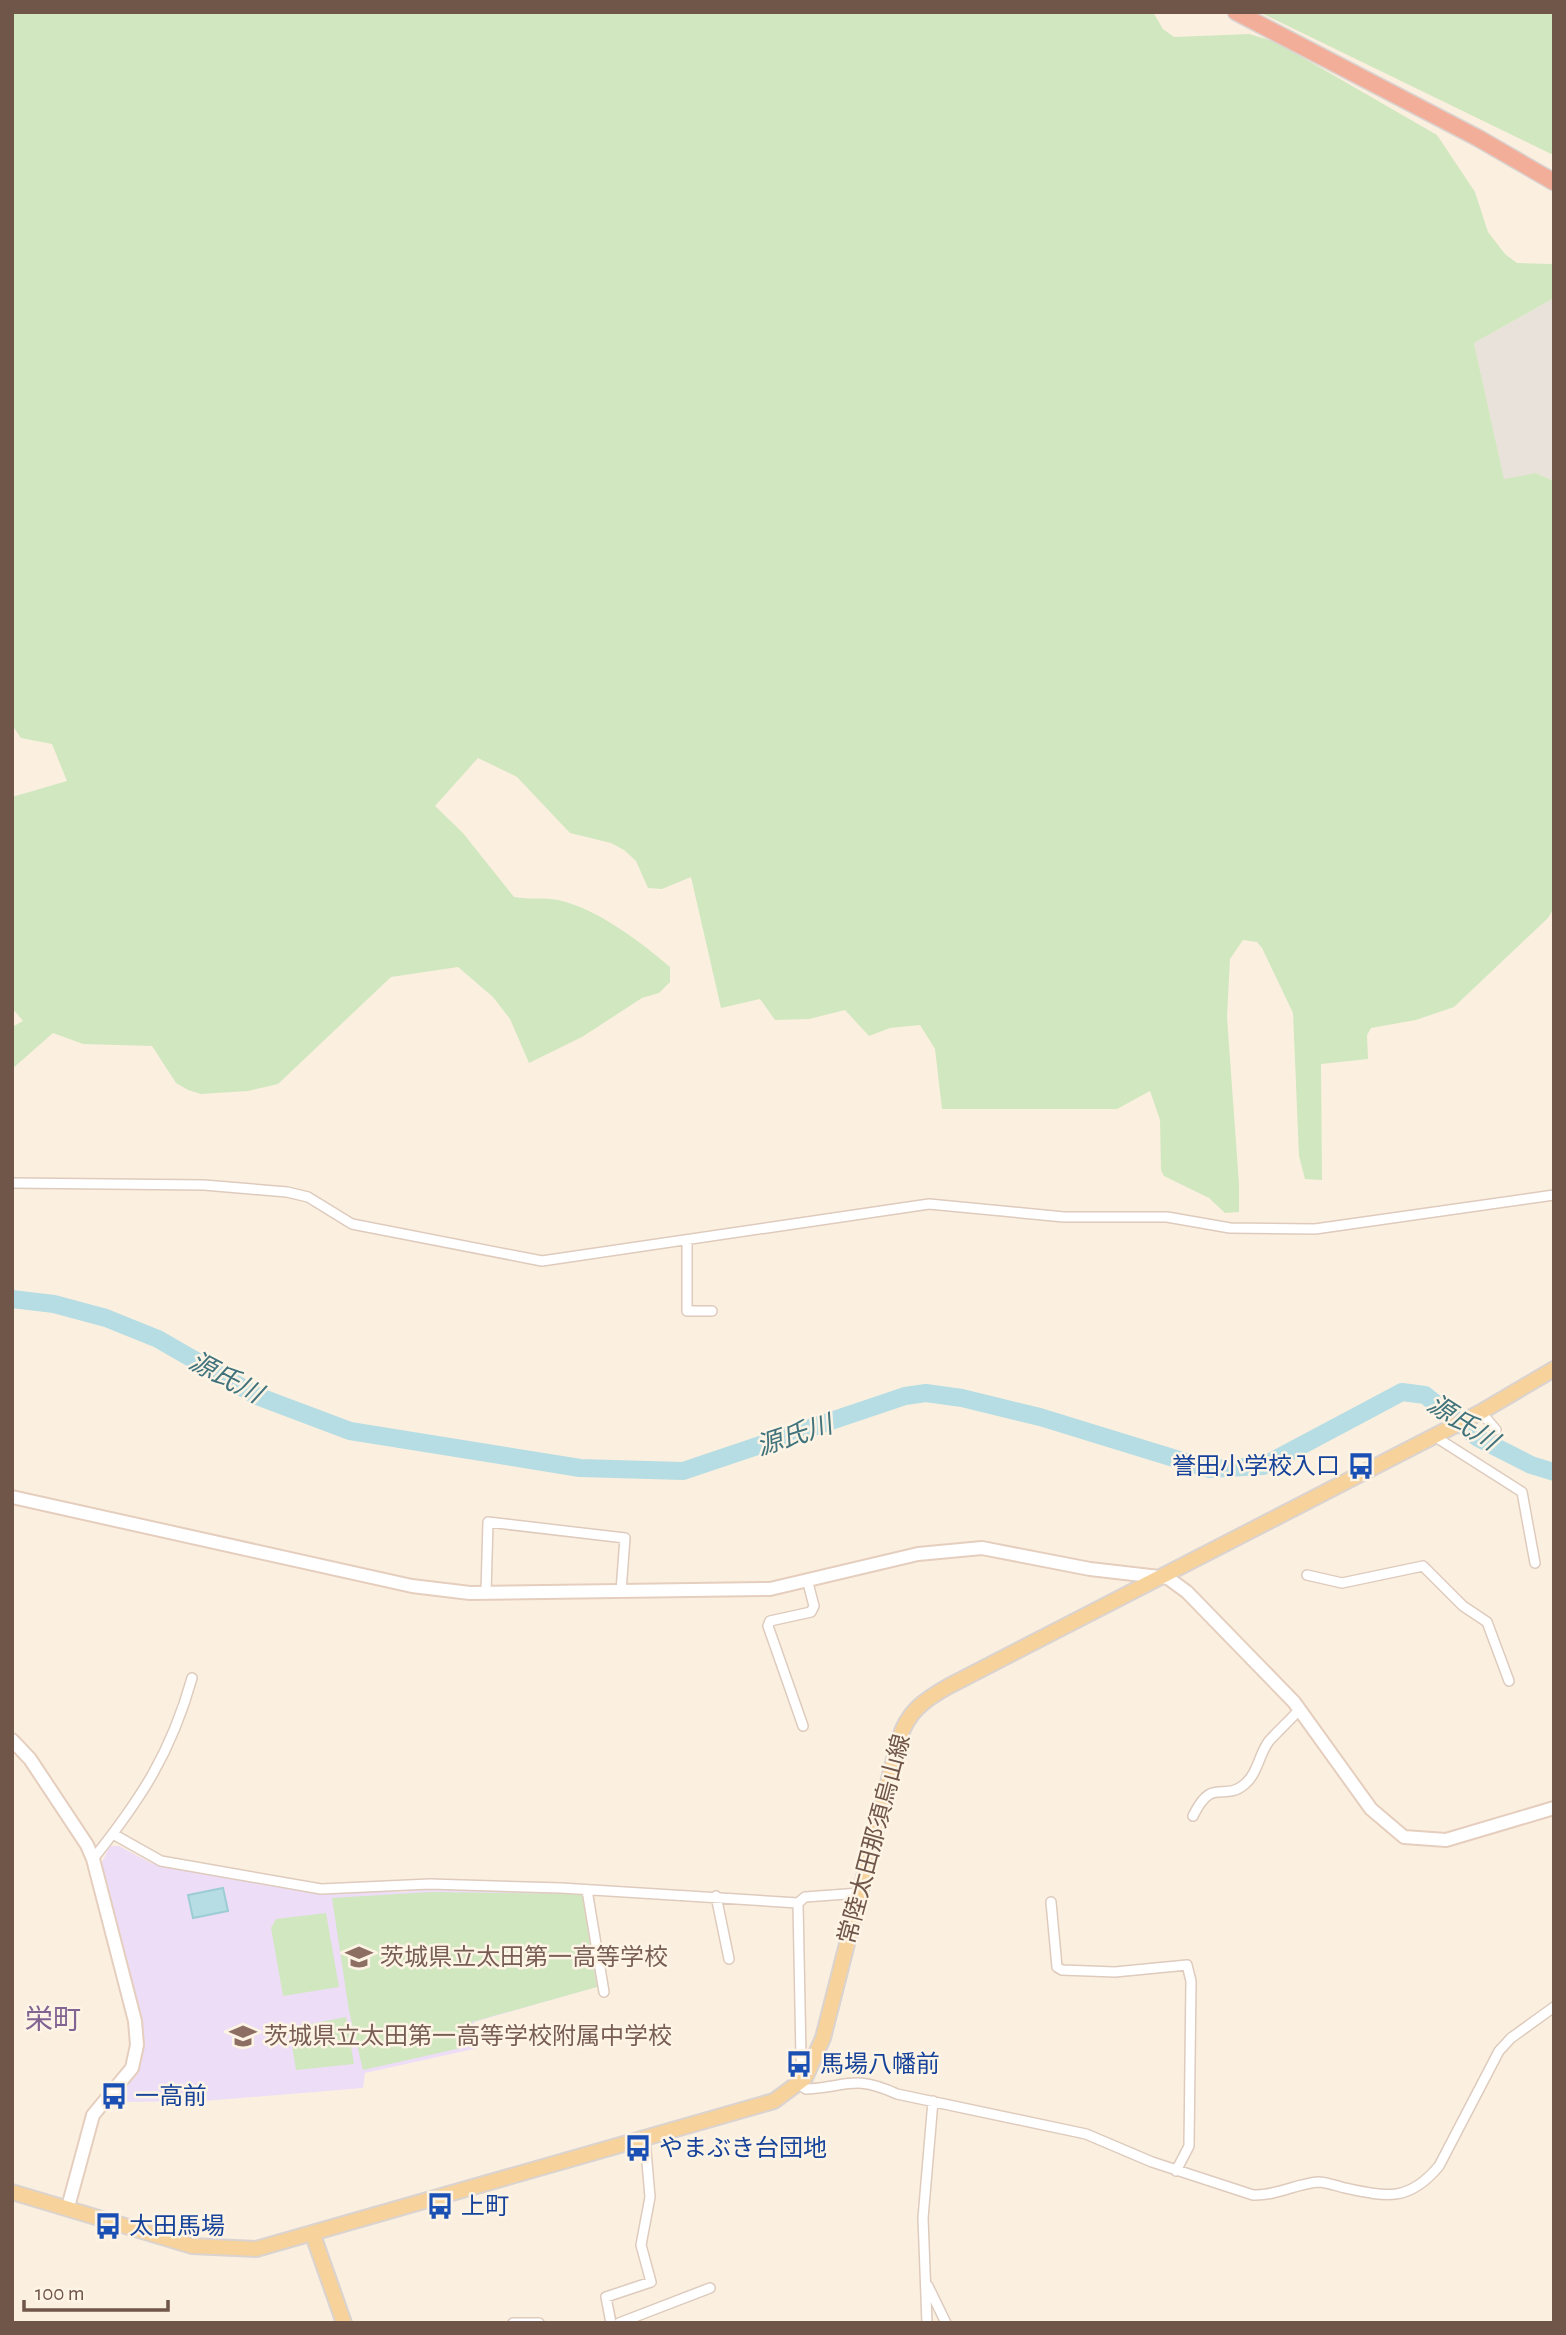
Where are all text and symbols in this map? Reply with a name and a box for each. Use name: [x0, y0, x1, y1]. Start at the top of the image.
water label: 源氏川: [185, 1347, 269, 1409]
water label: 源氏川: [1423, 1390, 1505, 1457]
water label: 源氏川: [753, 1410, 838, 1460]
bus stop icon: 誉田小学校入口: [1346, 1451, 1376, 1481]
place label: 誉田小学校入口: [1172, 1453, 1340, 1479]
street label: 常陸太田那須烏山線: [833, 1731, 915, 1947]
school or university icon: 茨城県立太田第一高等学校: [344, 1942, 374, 1972]
place label: 茨城県立太田第一高等学校: [380, 1944, 668, 1970]
district label: 栄町: [25, 2005, 81, 2035]
school or university icon: 茨城県立太田第一高等学校附属中学校: [228, 2021, 258, 2051]
place label: 茨城県立太田第一高等学校附属中学校: [264, 2023, 672, 2049]
bus stop icon: 馬場八幡前: [784, 2049, 814, 2079]
place label: 馬場八幡前: [820, 2051, 940, 2077]
bus stop icon: 一高前: [99, 2081, 129, 2111]
place label: 一高前: [135, 2083, 207, 2109]
bus stop icon: やまぶき台団地: [623, 2133, 653, 2163]
place label: やまぶき台団地: [659, 2135, 827, 2161]
bus stop icon: 上町: [425, 2191, 455, 2221]
place label: 上町: [461, 2194, 509, 2219]
bus stop icon: 太田馬場: [93, 2211, 123, 2241]
place label: 太田馬場: [129, 2213, 225, 2239]
scale bar: [24, 2268, 168, 2312]
text: 100 m: [35, 2283, 85, 2304]

